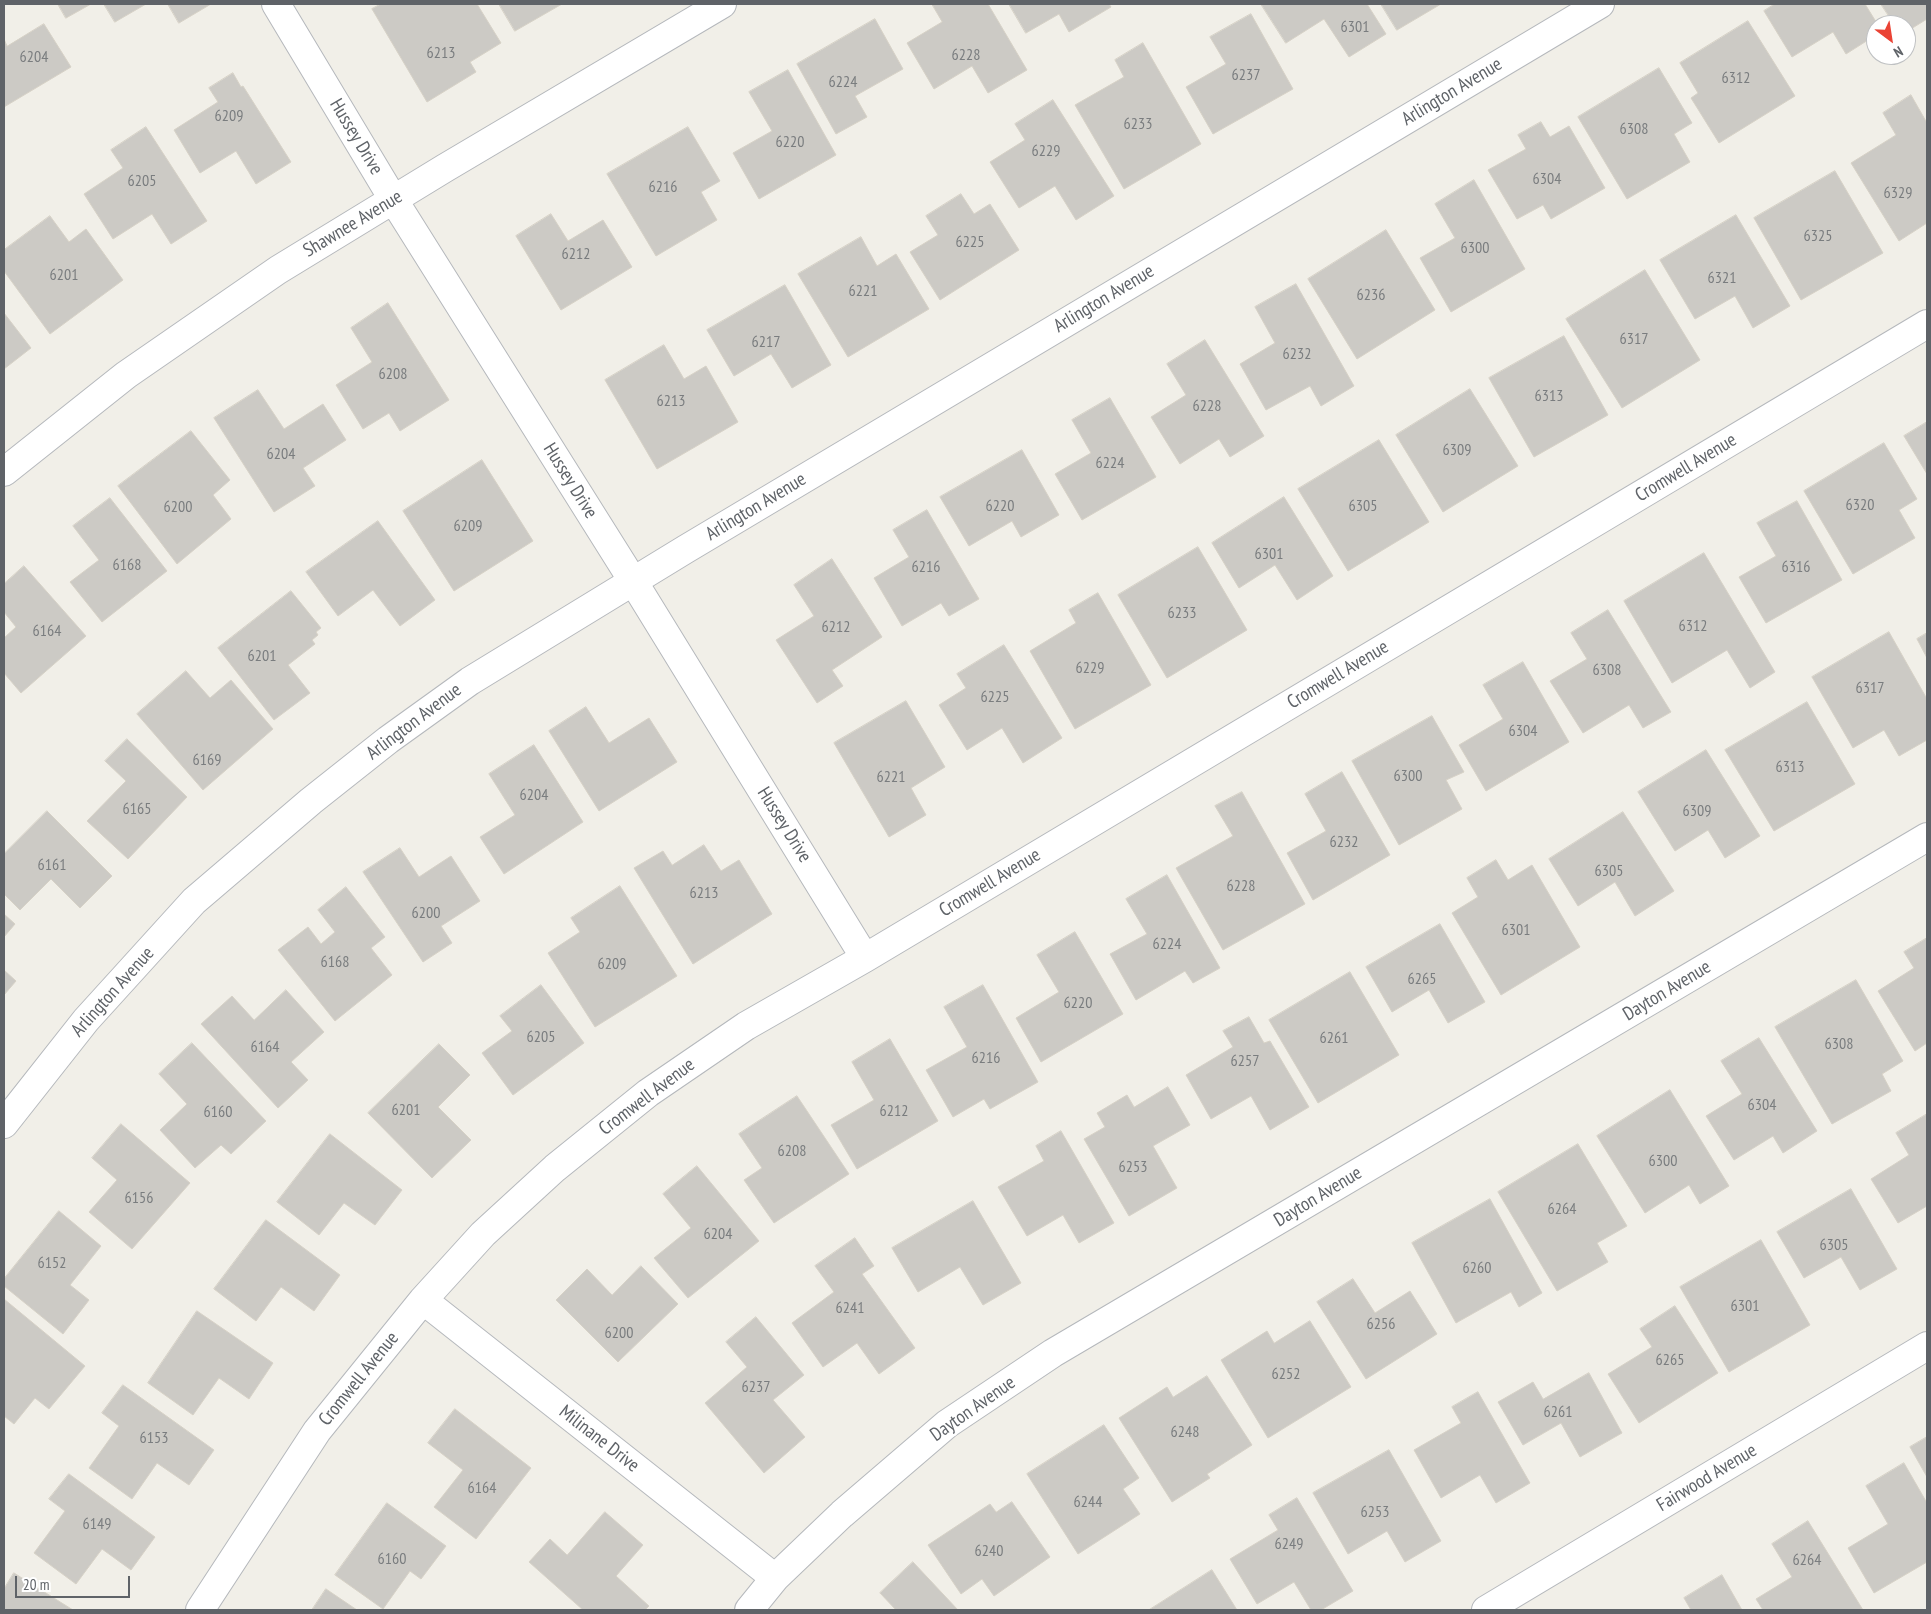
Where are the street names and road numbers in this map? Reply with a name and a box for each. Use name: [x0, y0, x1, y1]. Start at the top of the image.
street label: Arlington Avenue: [1398, 53, 1506, 131]
street label: Hussey Drive: [324, 95, 388, 179]
street label: Shawnee Avenue: [299, 186, 407, 262]
street label: Arlington Avenue: [1050, 260, 1158, 338]
street label: Cromwell Avenue: [1631, 429, 1741, 507]
street label: Hussey Drive: [538, 439, 602, 523]
street label: Arlington Avenue: [702, 468, 810, 546]
street label: Cromwell Avenue: [1283, 636, 1393, 714]
street label: Arlington Avenue: [362, 679, 466, 765]
street label: Hussey Drive: [752, 783, 816, 867]
street label: Cromwell Avenue: [935, 844, 1045, 922]
street label: Arlington Avenue: [67, 942, 159, 1042]
street label: Dayton Avenue: [1619, 956, 1715, 1026]
street label: Cromwell Avenue: [595, 1054, 699, 1140]
street label: Dayton Avenue: [1270, 1162, 1366, 1232]
street label: Cromwell Avenue: [314, 1328, 404, 1430]
street label: Dayton Avenue: [926, 1371, 1020, 1447]
street label: Milinane Drive: [554, 1401, 644, 1477]
street label: Fairwood Avenue: [1653, 1439, 1761, 1517]

